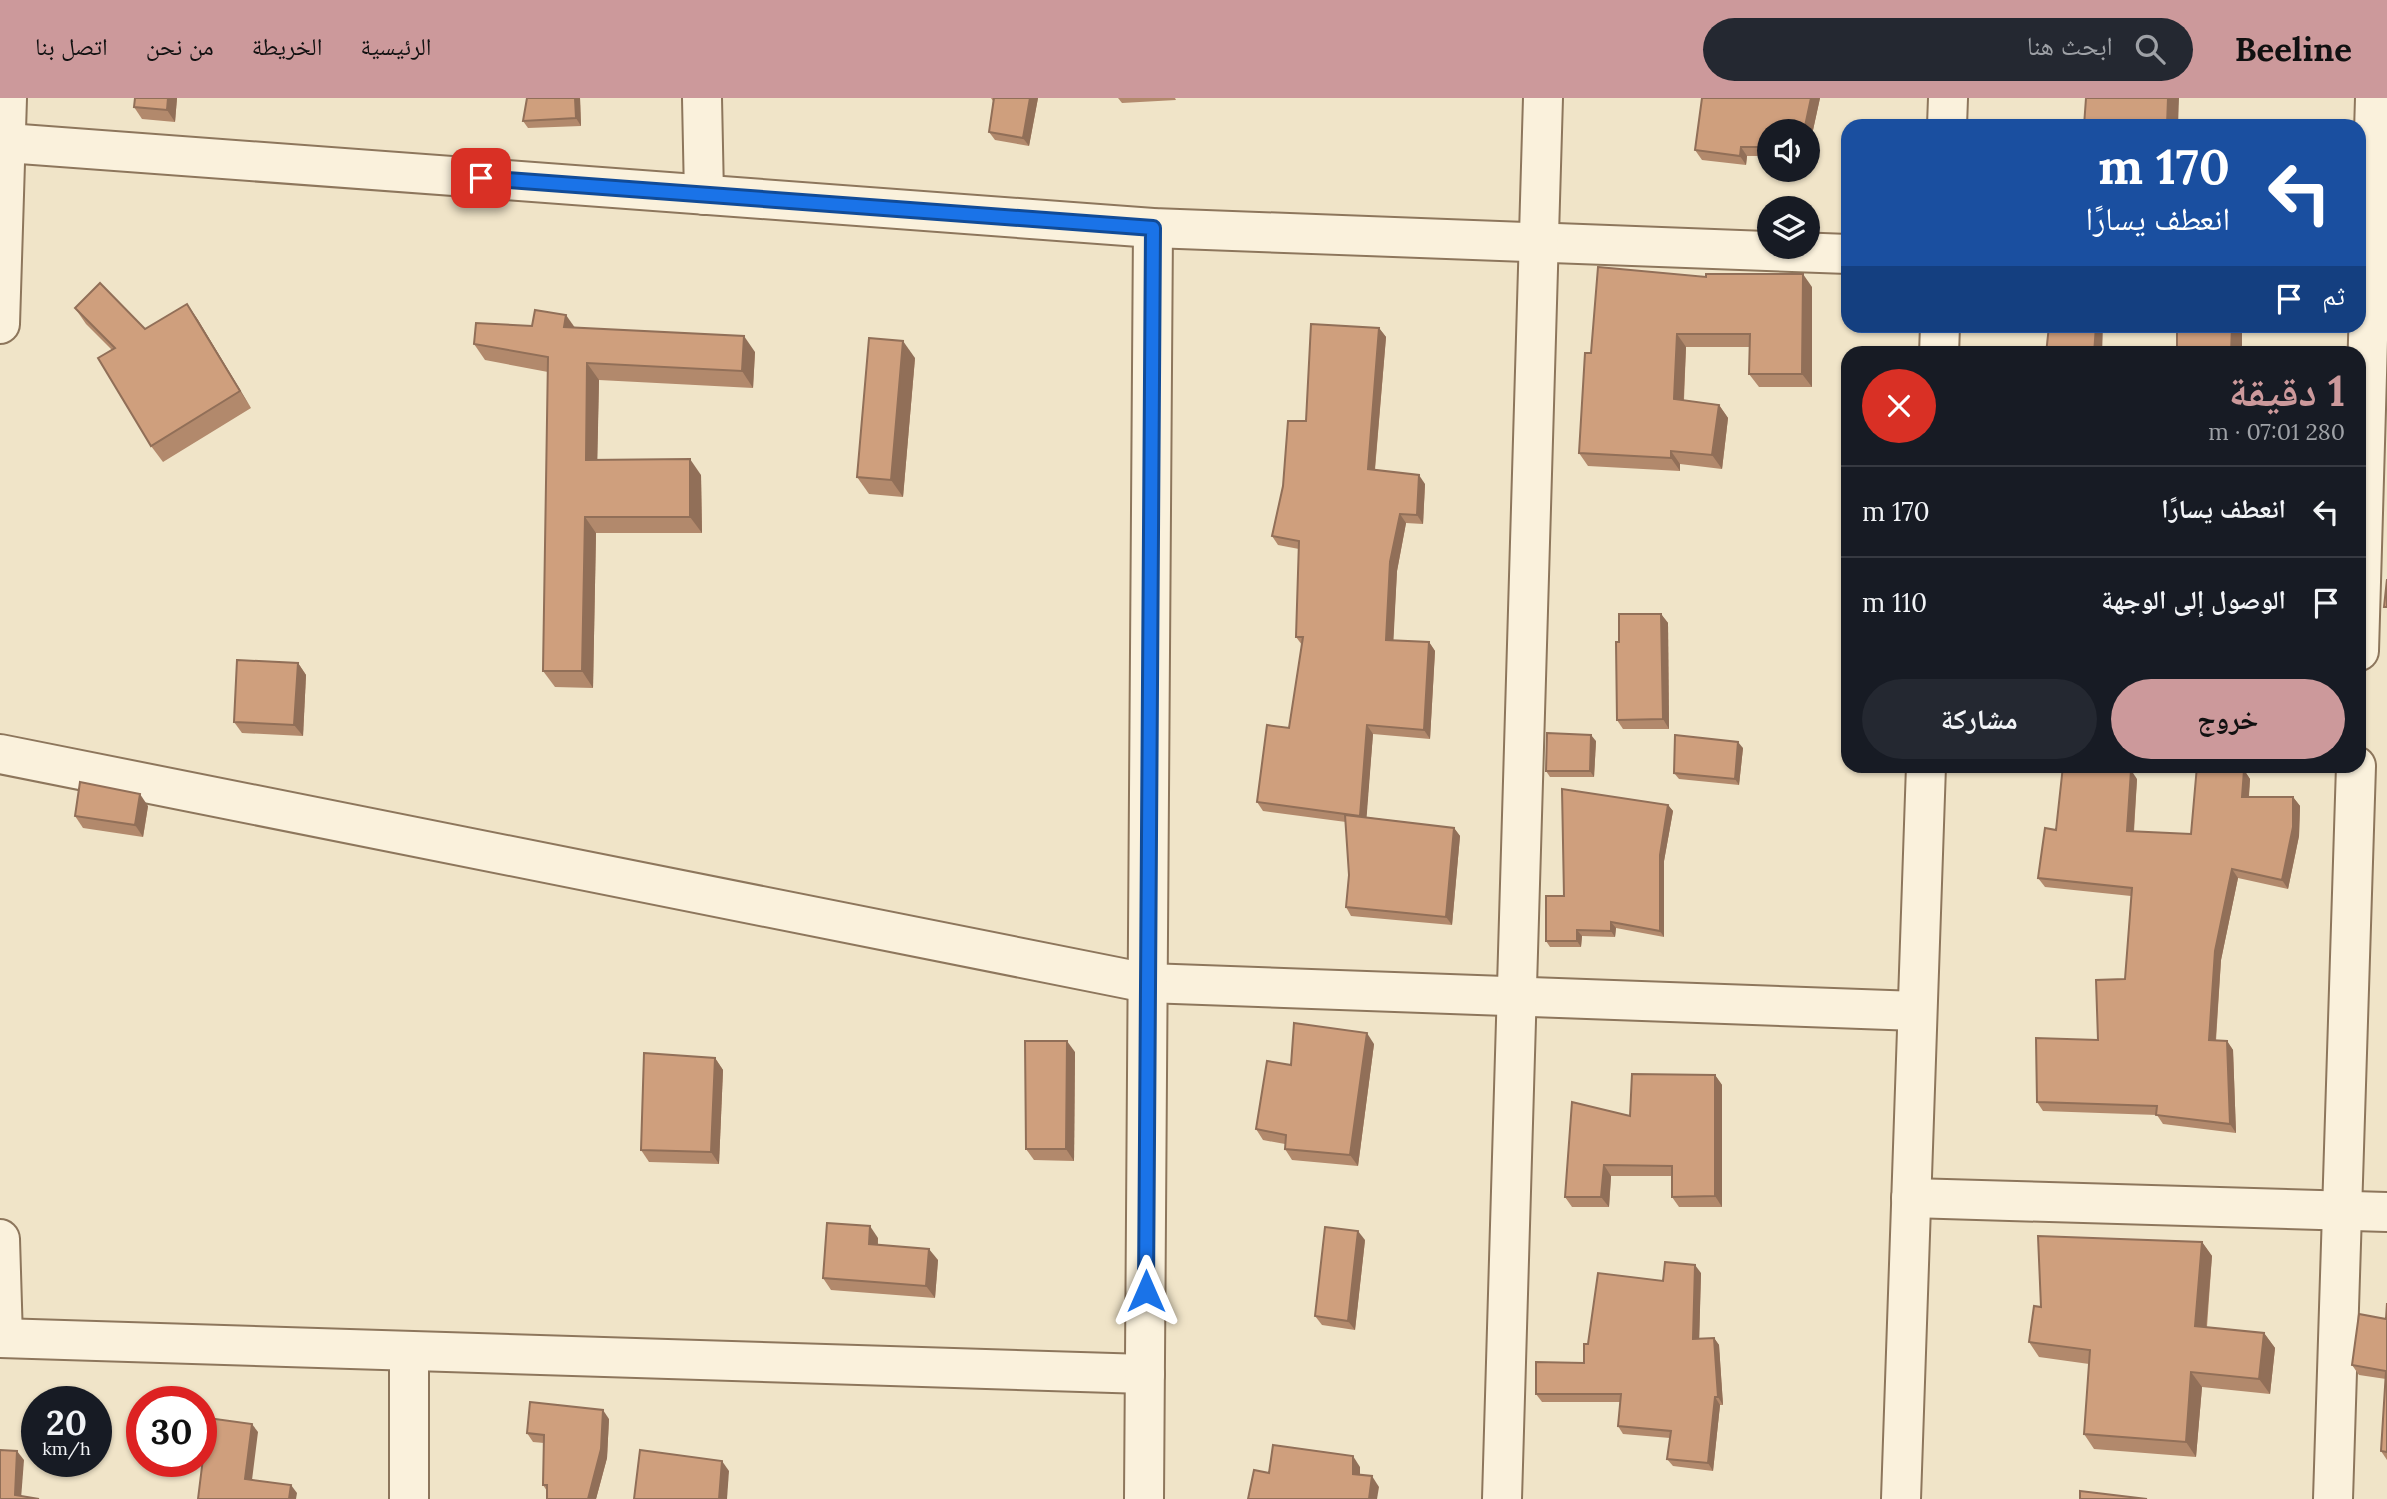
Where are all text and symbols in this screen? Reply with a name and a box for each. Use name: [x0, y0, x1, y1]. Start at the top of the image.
search box: [1703, 18, 2193, 81]
text: Beeline: [2235, 28, 2352, 70]
text: ابحث هنا: [2027, 29, 2113, 62]
icon: search: [2131, 30, 2169, 68]
text: اتصل بنا: [35, 31, 108, 62]
text: من نحن: [146, 31, 214, 62]
text: الخريطة: [252, 31, 322, 62]
text: الرئيسية: [360, 31, 432, 62]
map controls: [1757, 119, 1820, 259]
button: sound: [1757, 119, 1820, 182]
text: 170 m: [2098, 135, 2230, 197]
icon: left: [2254, 147, 2345, 238]
pin: [451, 148, 511, 208]
icon: arrive: [462, 159, 500, 197]
button: layers: [1757, 196, 1820, 259]
text: انعطف يسارًا: [2085, 198, 2230, 239]
text: ثم: [2322, 279, 2345, 312]
icon: arrive: [2270, 280, 2308, 318]
text: 1 دقيقة: [2229, 364, 2345, 418]
button: close: [1862, 369, 1936, 443]
text: 280 m · 07:01: [2208, 417, 2345, 446]
text: انعطف يسارًا: [2161, 492, 2286, 525]
icon: left: [2307, 493, 2345, 531]
text: 170 m: [1862, 495, 1930, 528]
text: الوصول إلى الوجهة: [2101, 583, 2286, 616]
icon: arrive: [2307, 584, 2345, 622]
text: 110 m: [1862, 586, 1927, 619]
button: مشاركة: [1862, 679, 2097, 759]
button: خروج: [2111, 679, 2345, 759]
position arrow: [1109, 1254, 1183, 1328]
speed limit sign: 30: [126, 1386, 217, 1477]
text: 20: [46, 1400, 87, 1445]
text: km/h: [42, 1437, 91, 1460]

